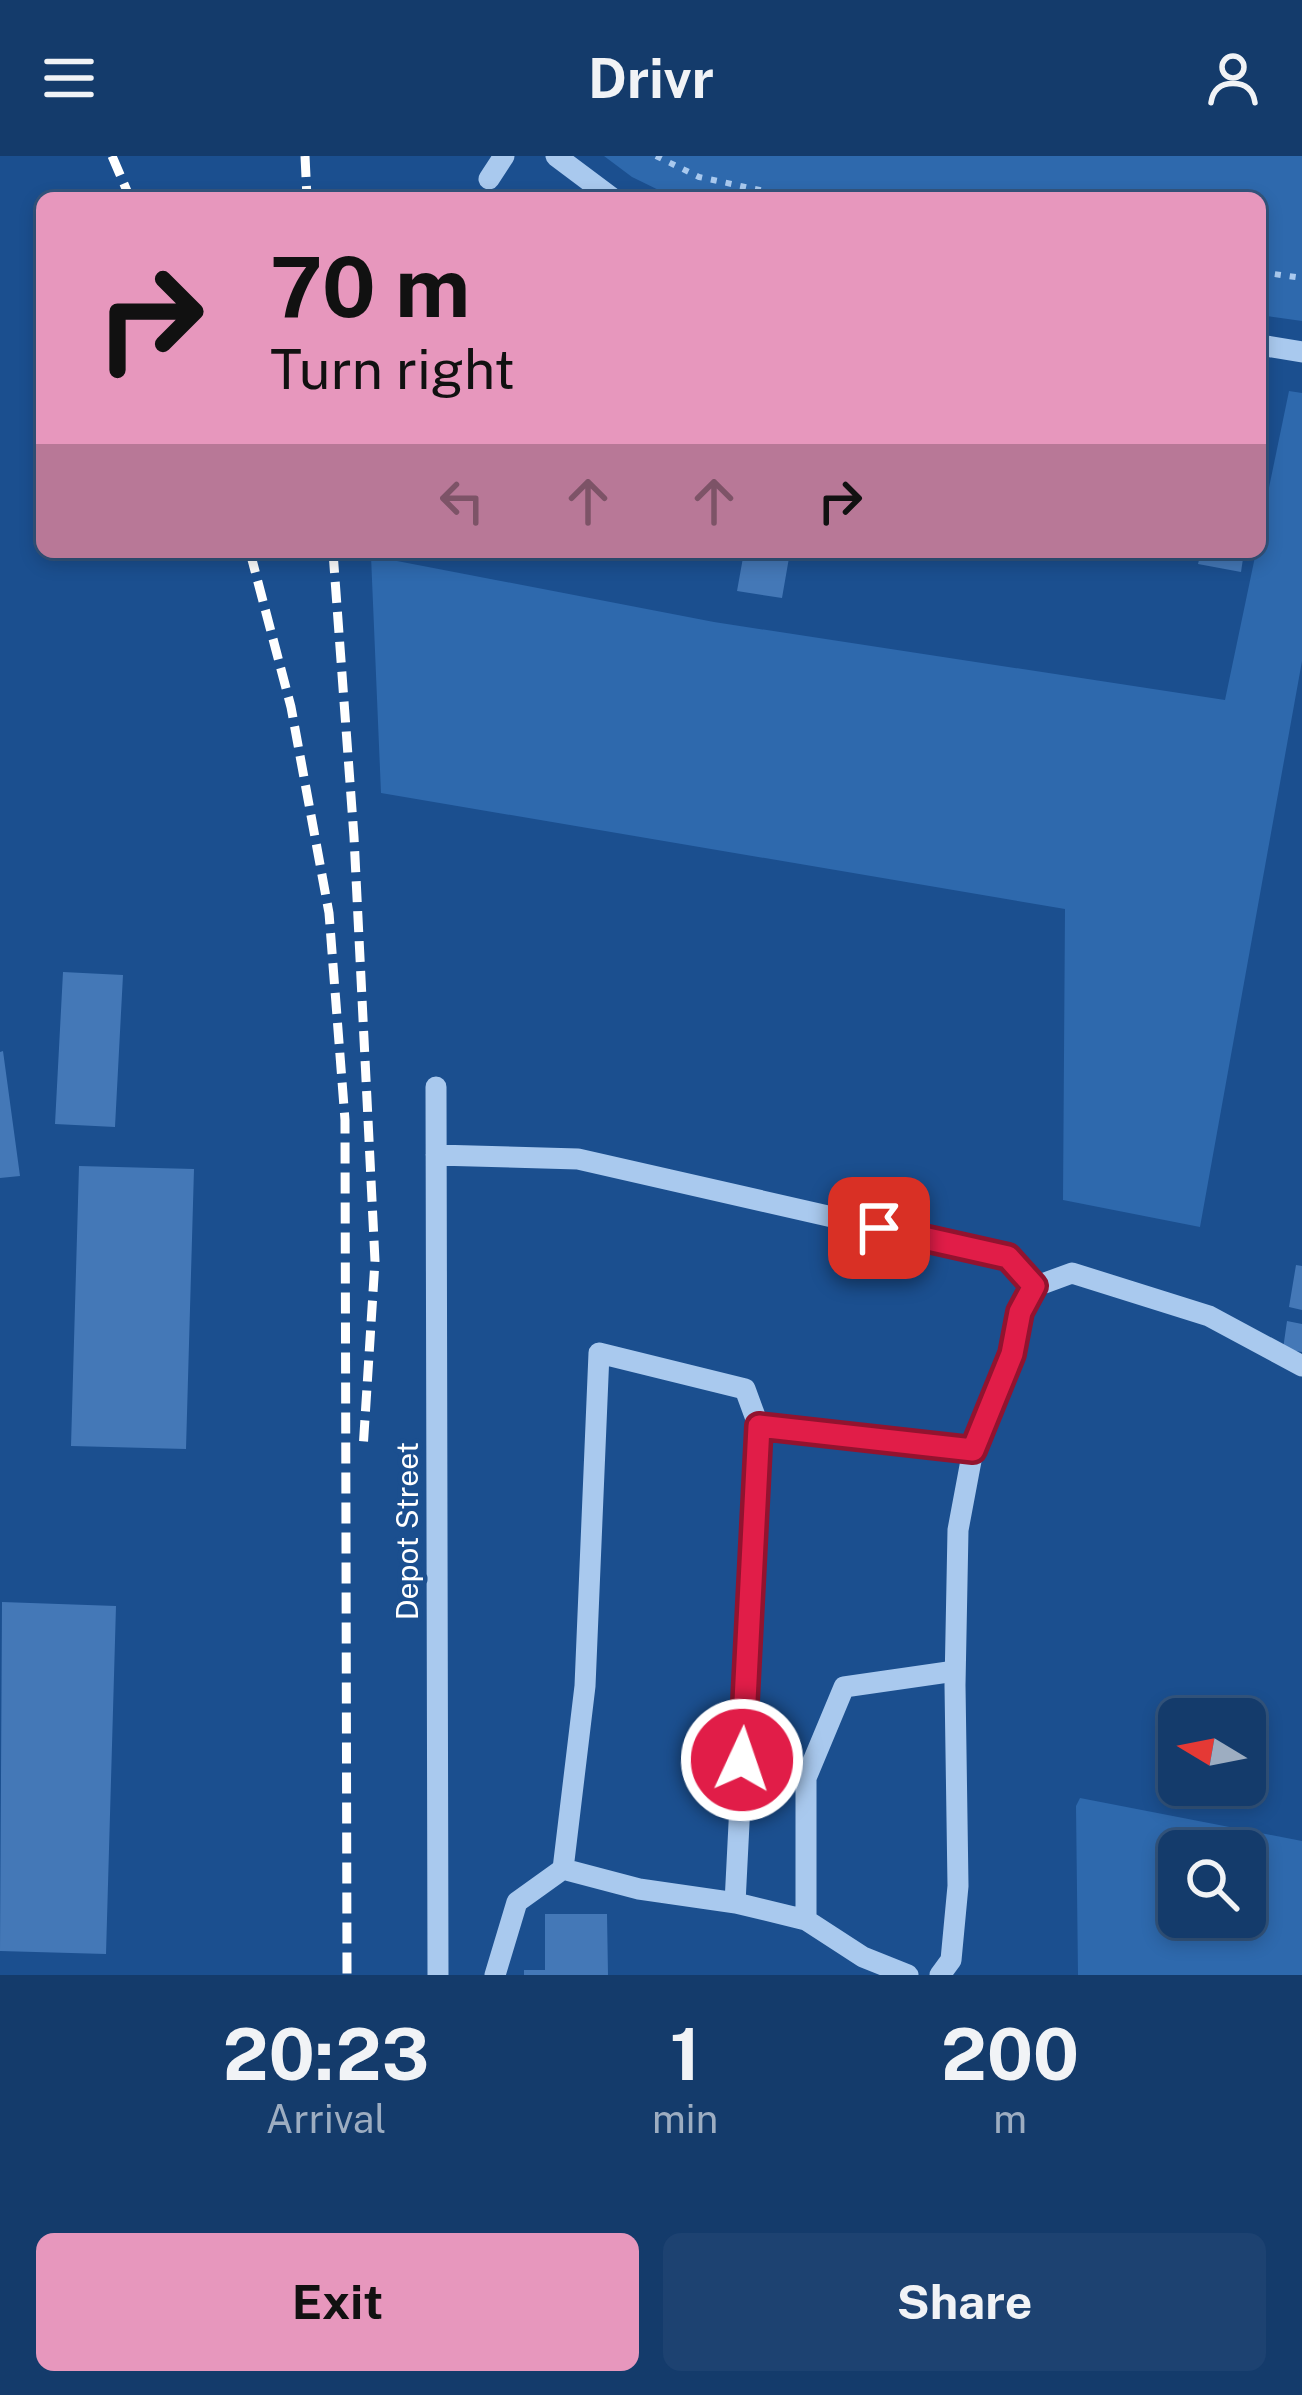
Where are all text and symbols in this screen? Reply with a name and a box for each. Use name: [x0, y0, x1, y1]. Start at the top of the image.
icon: menu: [36, 45, 102, 111]
icon: person: [1200, 45, 1266, 111]
text: Drivr: [588, 47, 714, 110]
text: 70 m: [270, 237, 470, 336]
icon: right: [72, 240, 228, 396]
text: Turn right: [270, 338, 515, 401]
icon: left: [429, 468, 495, 534]
icon: ahead: [555, 468, 621, 534]
icon: ahead: [681, 468, 747, 534]
icon: right: [807, 468, 873, 534]
pin: [828, 1177, 930, 1279]
icon: arrive: [846, 1195, 912, 1261]
street label: Depot Street: [389, 1442, 425, 1620]
position arrow: [679, 1697, 805, 1823]
north arrow: [1158, 1698, 1266, 1806]
map controls: [1158, 1698, 1266, 1938]
button: search: [1158, 1830, 1266, 1938]
text: 20:23: [223, 2012, 429, 2096]
text: 1: [670, 2012, 701, 2096]
text: 200: [941, 2012, 1079, 2096]
text: Arrival: [266, 2096, 386, 2142]
text: min: [652, 2096, 718, 2142]
text: m: [993, 2096, 1027, 2142]
button: Exit: [36, 2233, 639, 2371]
button: Share: [663, 2233, 1266, 2371]

